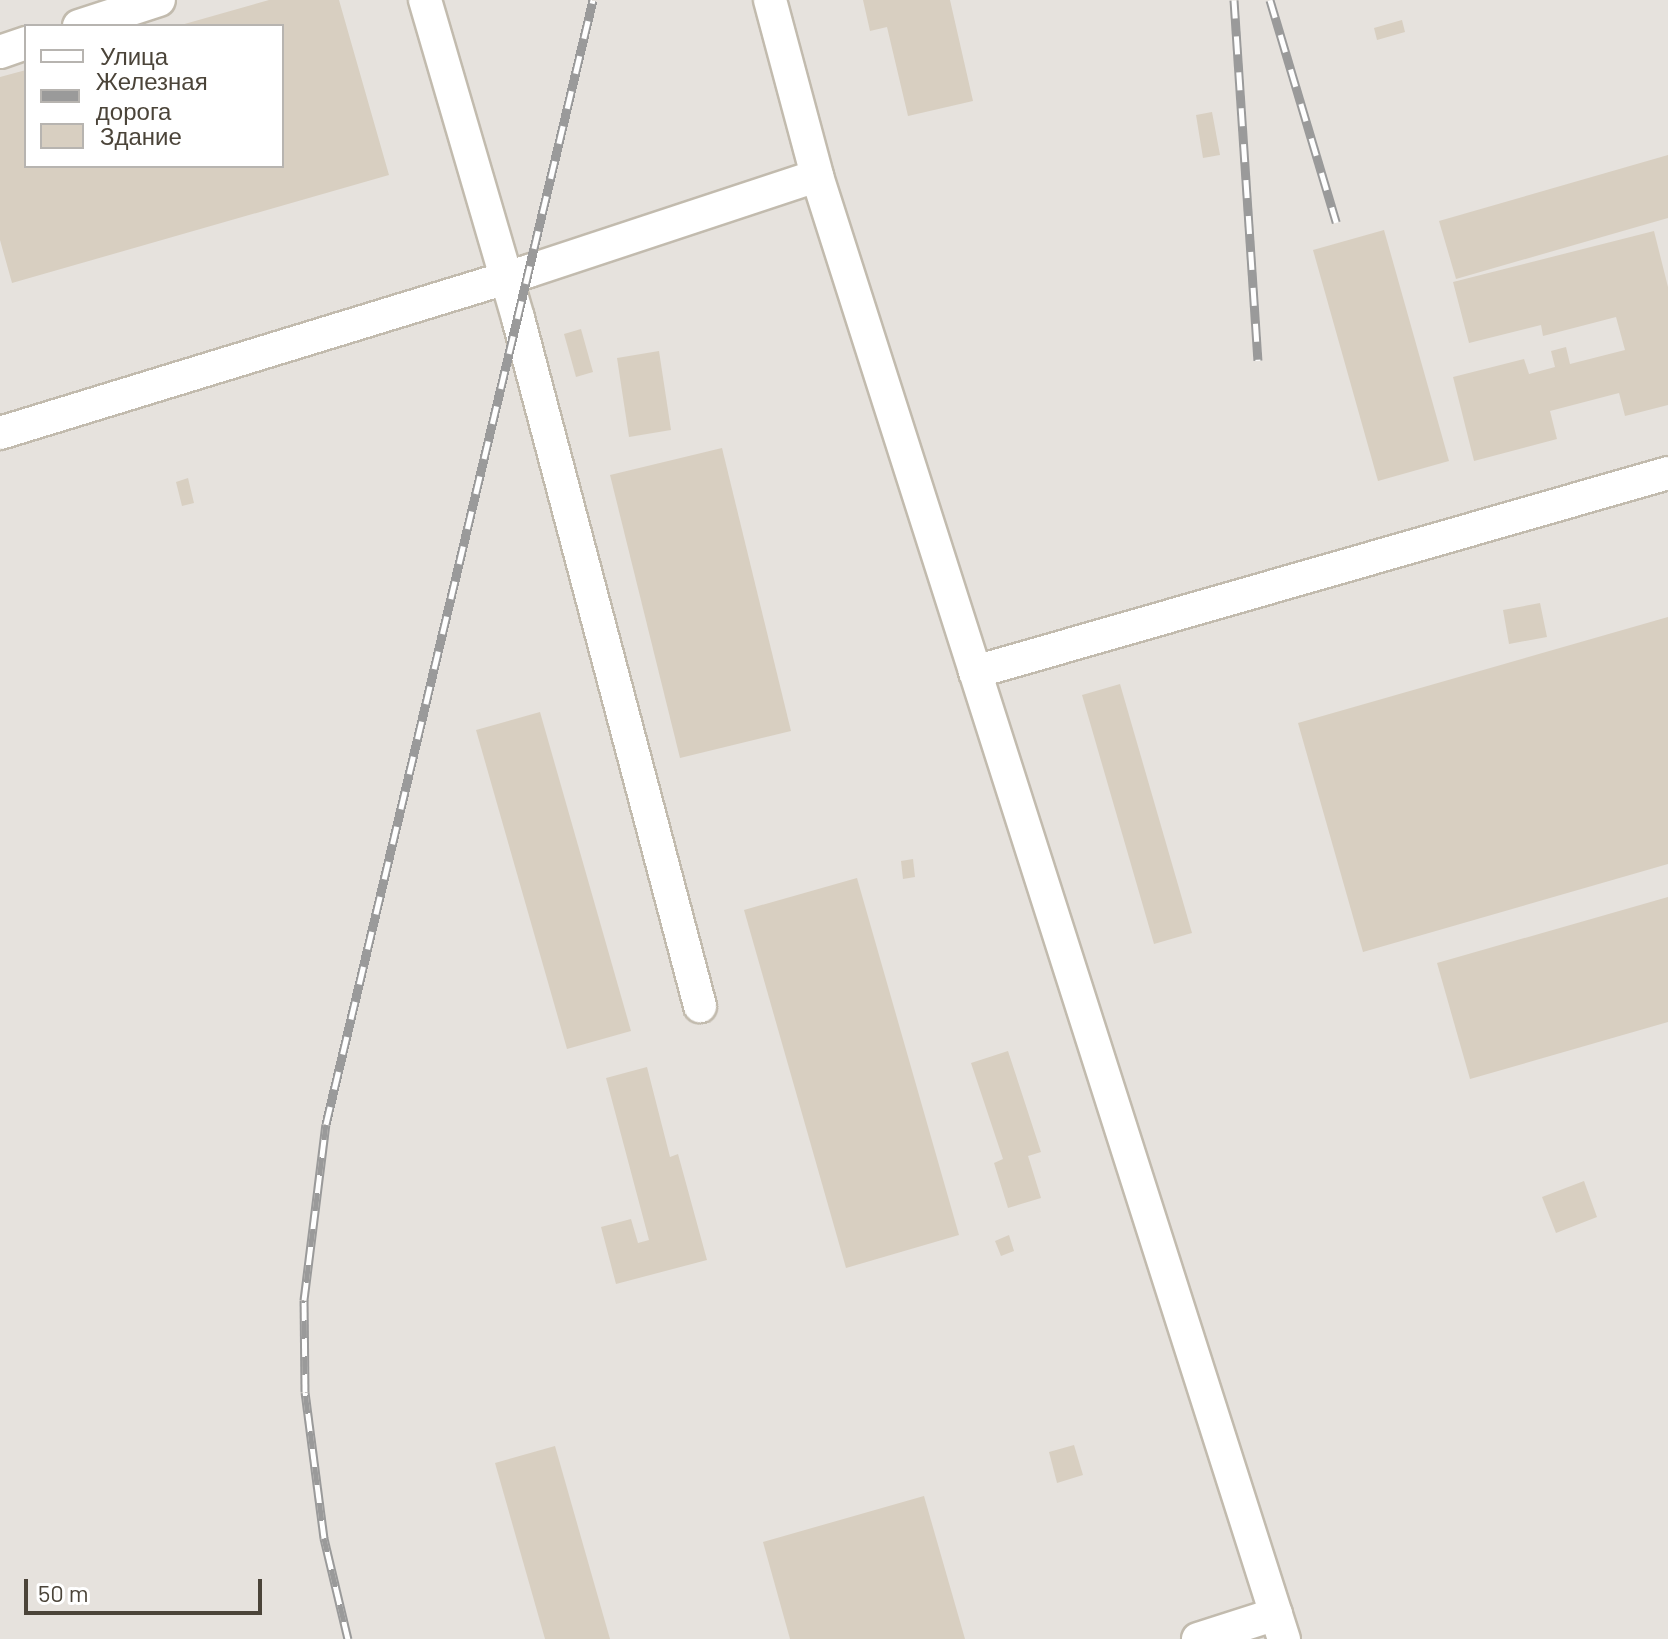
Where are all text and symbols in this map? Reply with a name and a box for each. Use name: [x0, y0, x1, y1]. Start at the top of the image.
legend: [24, 24, 284, 168]
text: Улица: [100, 41, 168, 70]
text: Железная дорога: [96, 66, 208, 125]
text: Здание: [100, 121, 182, 150]
scale bar: [28, 1563, 266, 1613]
text: 50 m: [38, 1578, 89, 1607]

